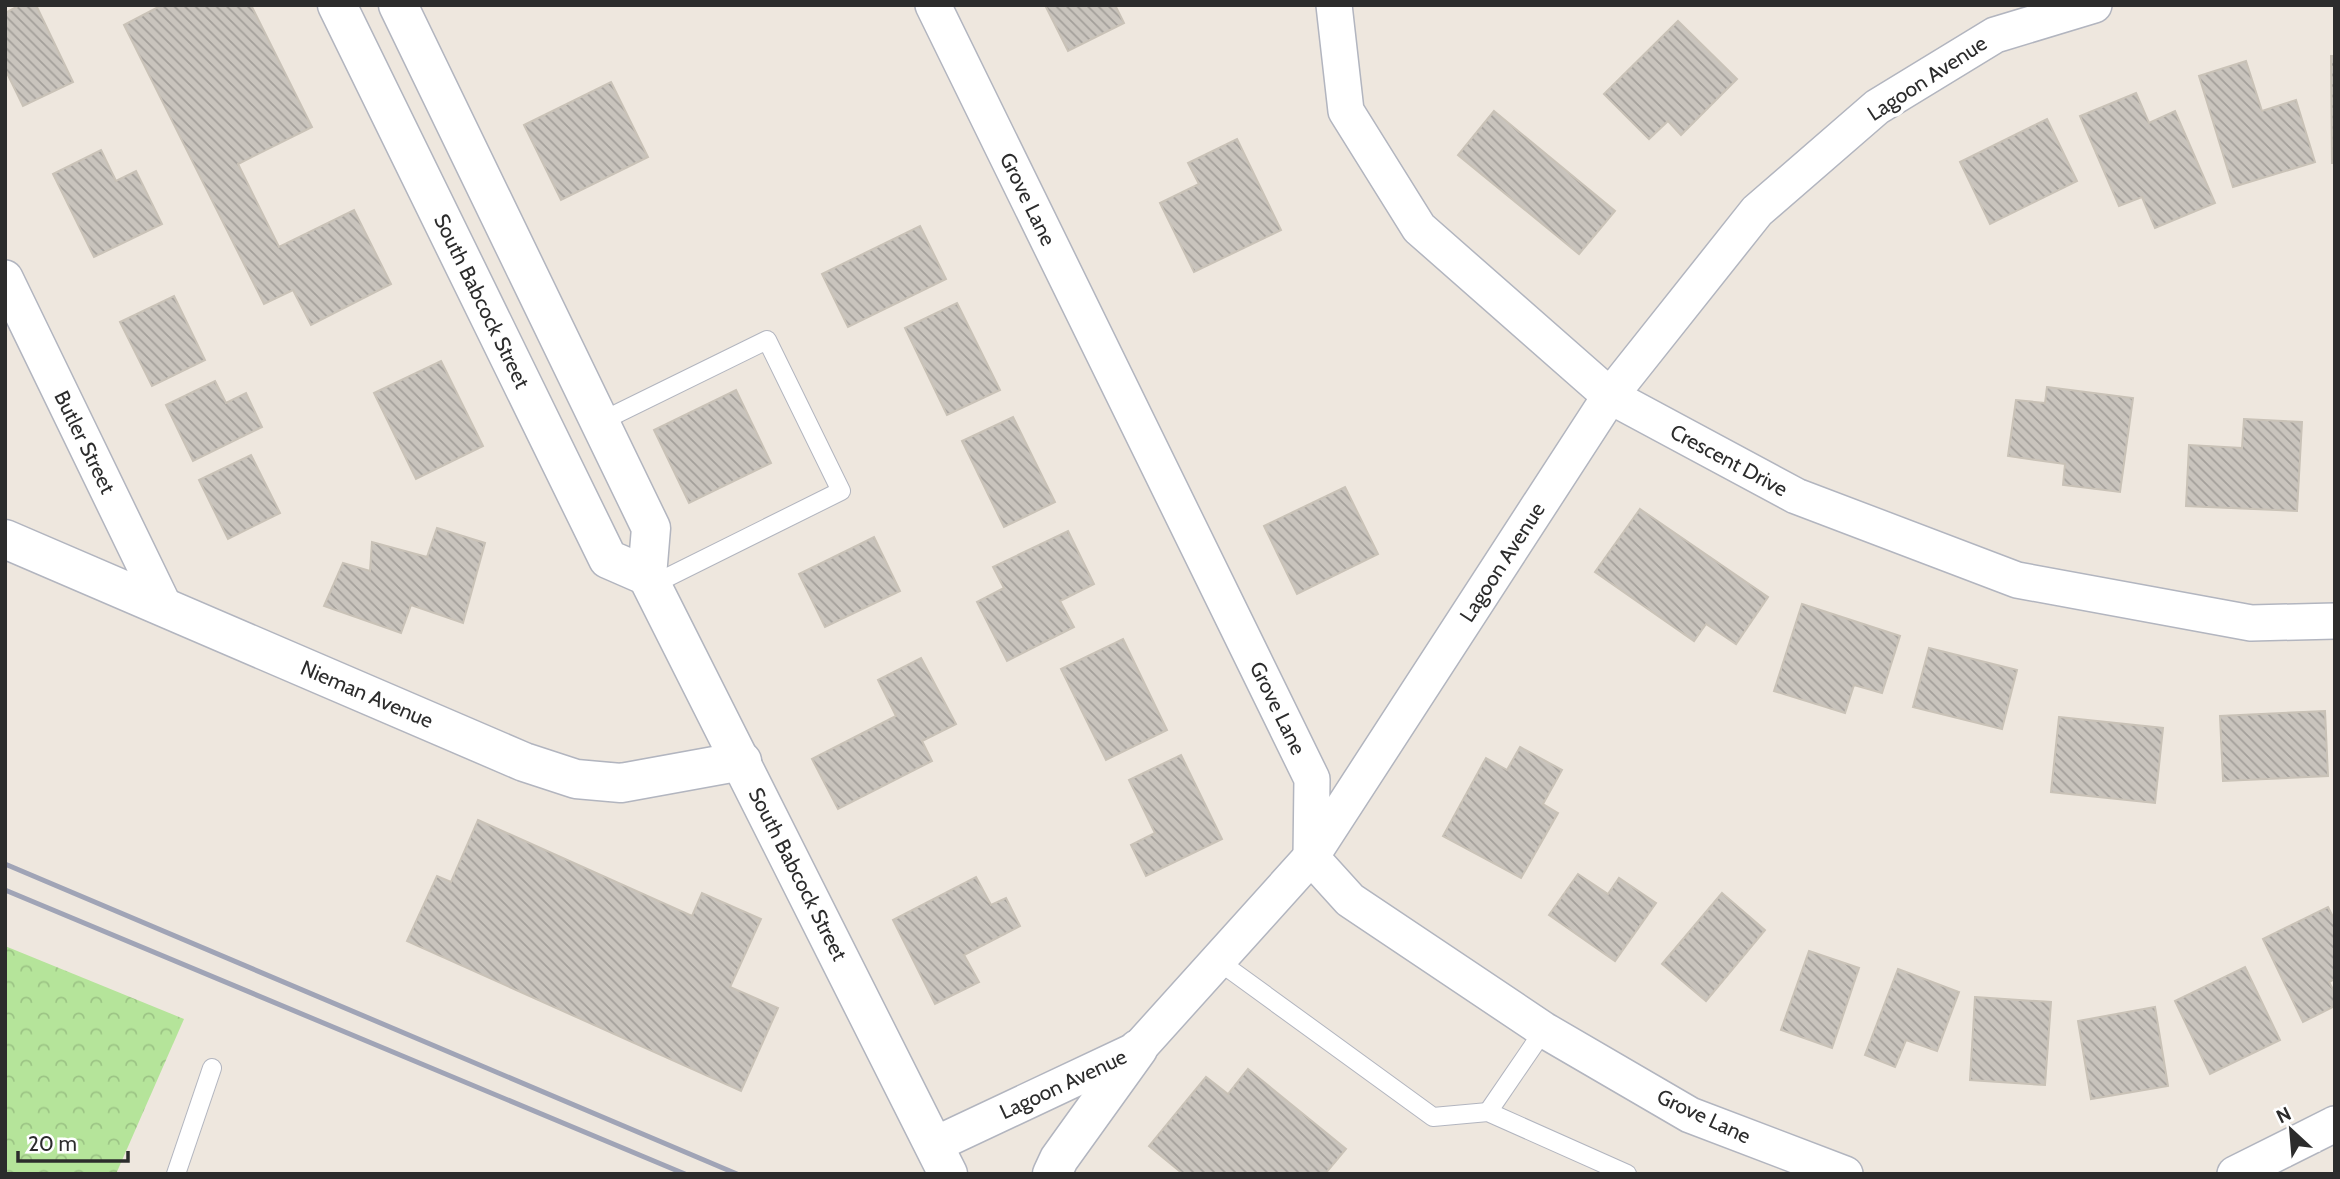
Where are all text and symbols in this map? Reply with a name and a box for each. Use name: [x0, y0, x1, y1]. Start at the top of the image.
street label: Lagoon Avenue: [1863, 30, 1992, 126]
street label: Grove Lane: [995, 148, 1061, 250]
street label: South Babcock Street: [429, 210, 535, 392]
street label: Butler Street: [49, 386, 121, 498]
street label: Crescent Drive: [1666, 419, 1792, 501]
street label: Lagoon Avenue: [1454, 497, 1550, 626]
street label: Nieman Avenue: [297, 655, 437, 733]
street label: Grove Lane: [1245, 657, 1311, 759]
street label: South Babcock Street: [744, 783, 852, 965]
street label: Lagoon Avenue: [996, 1044, 1131, 1124]
street label: Grove Lane: [1653, 1083, 1755, 1149]
north arrow: [2256, 1095, 2326, 1165]
text: N: [2273, 1102, 2295, 1128]
scale bar: [18, 1120, 128, 1164]
text: 20 m: [28, 1131, 77, 1156]

